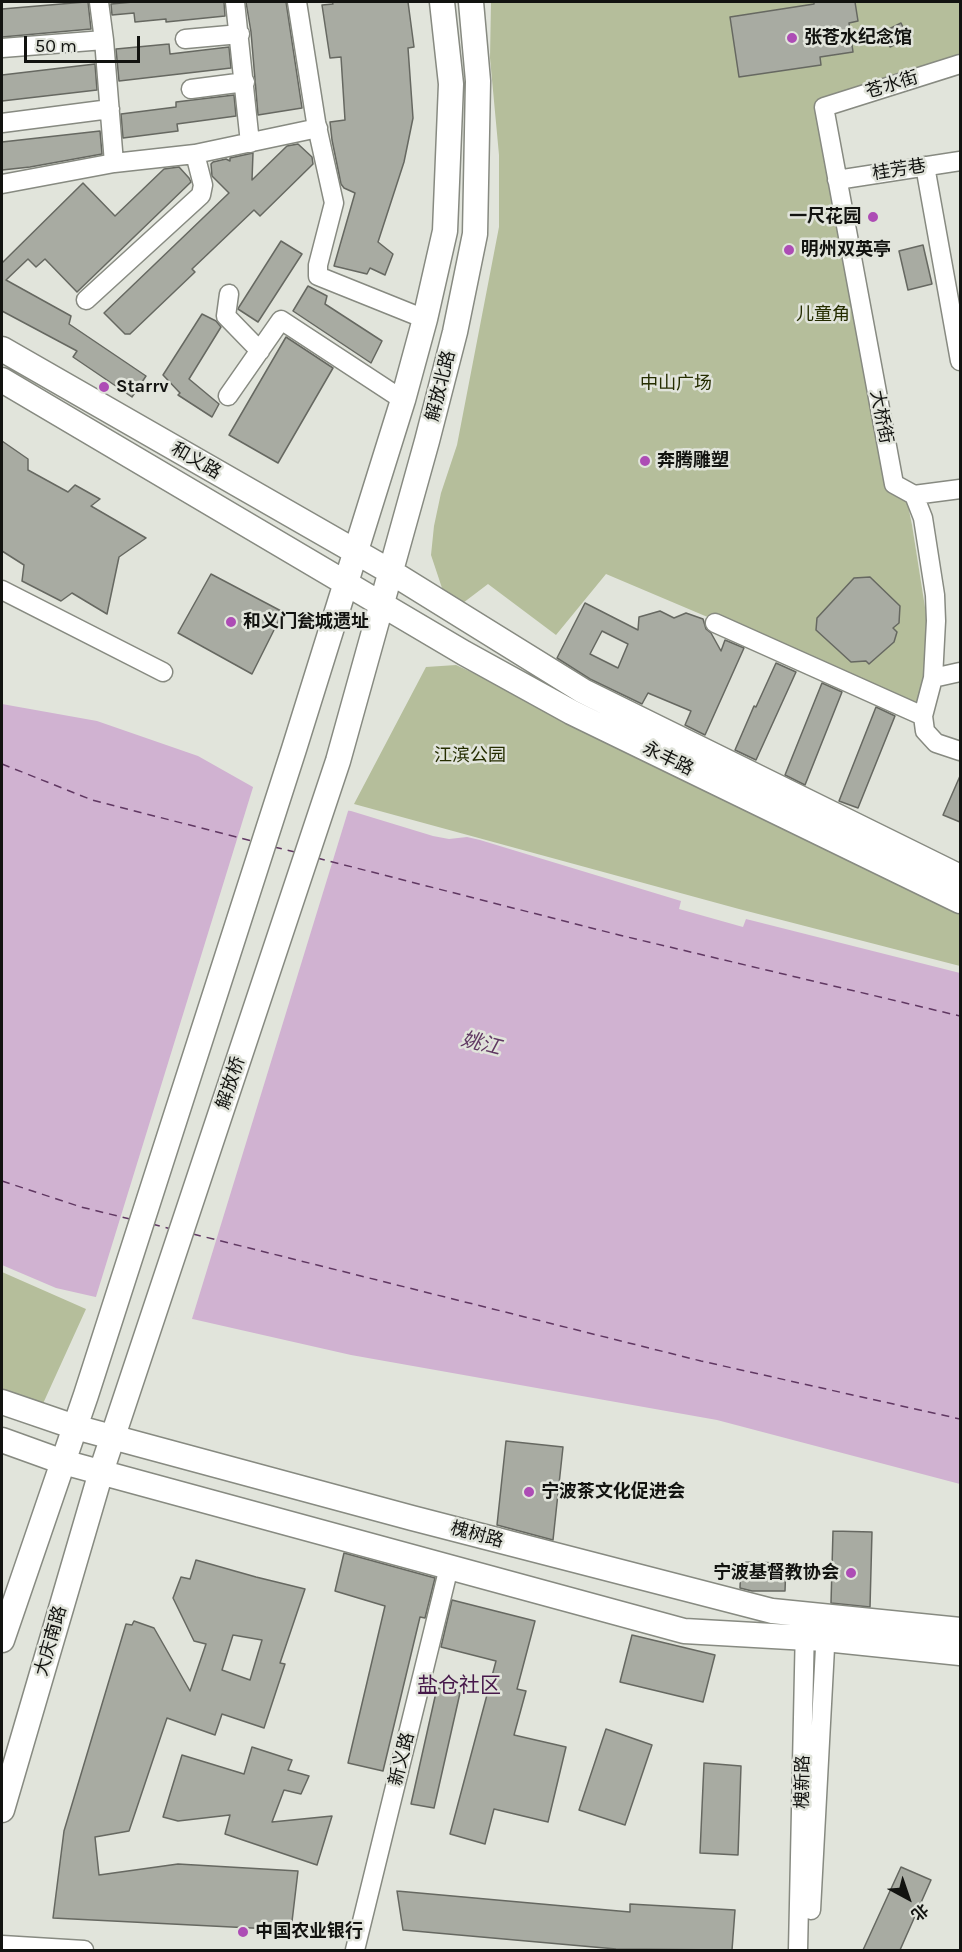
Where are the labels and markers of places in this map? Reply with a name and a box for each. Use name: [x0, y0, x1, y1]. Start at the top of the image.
place label: 张苍水纪念馆: [804, 27, 912, 49]
marker: 张苍水纪念馆: [785, 31, 799, 45]
place label: 一尺花园: [789, 206, 861, 228]
marker: 一尺花园: [866, 210, 880, 224]
place label: 明州双英亭: [801, 239, 891, 261]
marker: 明州双英亭: [782, 243, 796, 257]
place label: Starrv: [116, 376, 169, 398]
marker: Starrv: [97, 380, 111, 394]
place label: 奔腾雕塑: [657, 450, 729, 472]
marker: 奔腾雕塑: [638, 454, 652, 468]
place label: 和义门瓮城遗址: [243, 611, 369, 633]
marker: 和义门瓮城遗址: [224, 615, 238, 629]
place label: 宁波茶文化促进会: [541, 1481, 685, 1503]
marker: 宁波茶文化促进会: [522, 1485, 536, 1499]
place label: 宁波基督教协会: [713, 1562, 839, 1584]
marker: 宁波基督教协会: [844, 1566, 858, 1580]
place label: 中国农业银行: [255, 1921, 363, 1943]
marker: 中国农业银行: [236, 1925, 250, 1939]

